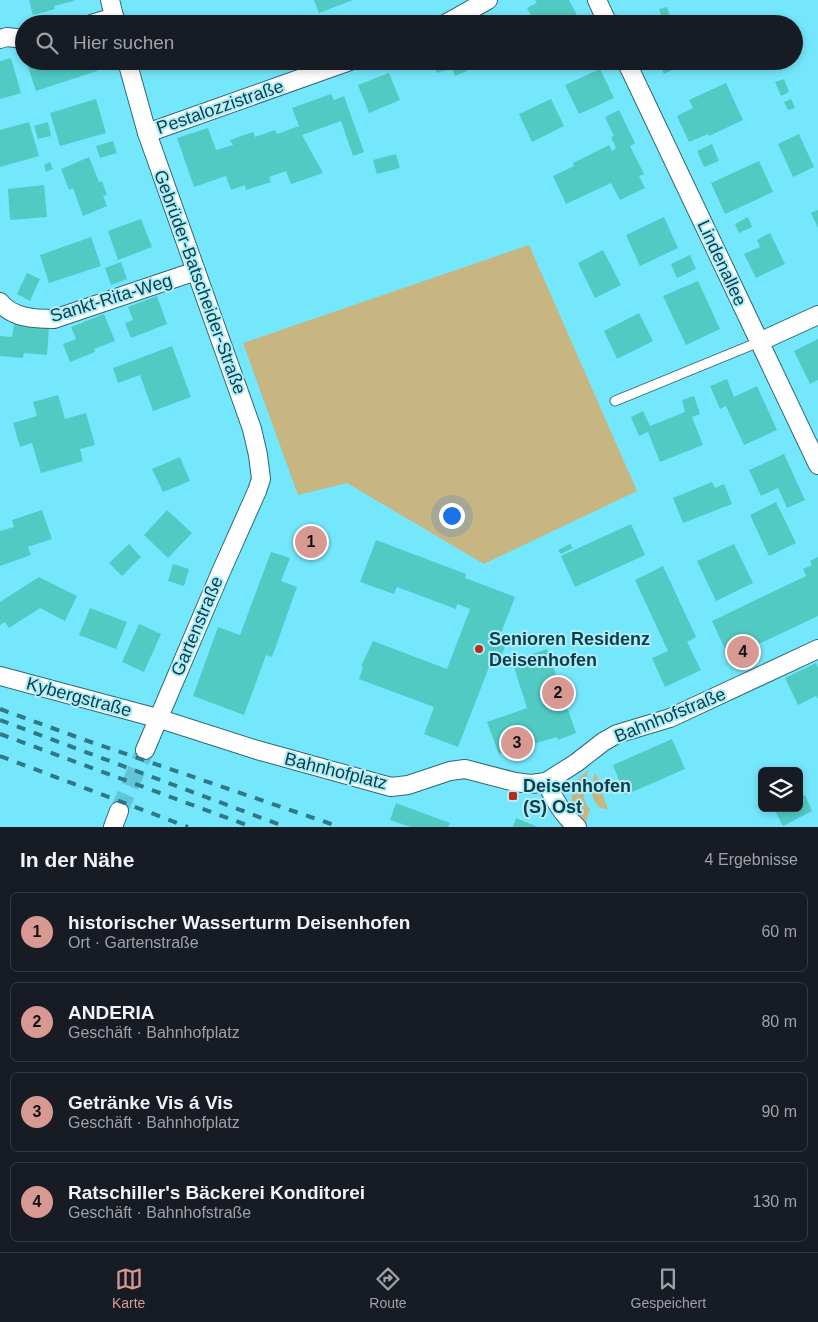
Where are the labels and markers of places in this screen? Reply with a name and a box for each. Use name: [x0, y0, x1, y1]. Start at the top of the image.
pin: 1: [295, 523, 327, 561]
place label: Senioren Residenz Deisenhofen: [489, 629, 650, 670]
pin: 4: [727, 633, 759, 671]
marker: Senioren Residenz Deisenhofen: [473, 643, 485, 655]
pin: 2: [542, 674, 574, 712]
pin: 3: [501, 724, 533, 762]
place label: Deisenhofen (S) Ost: [523, 776, 631, 817]
marker: Deisenhofen (S) Ost: [507, 790, 519, 802]

